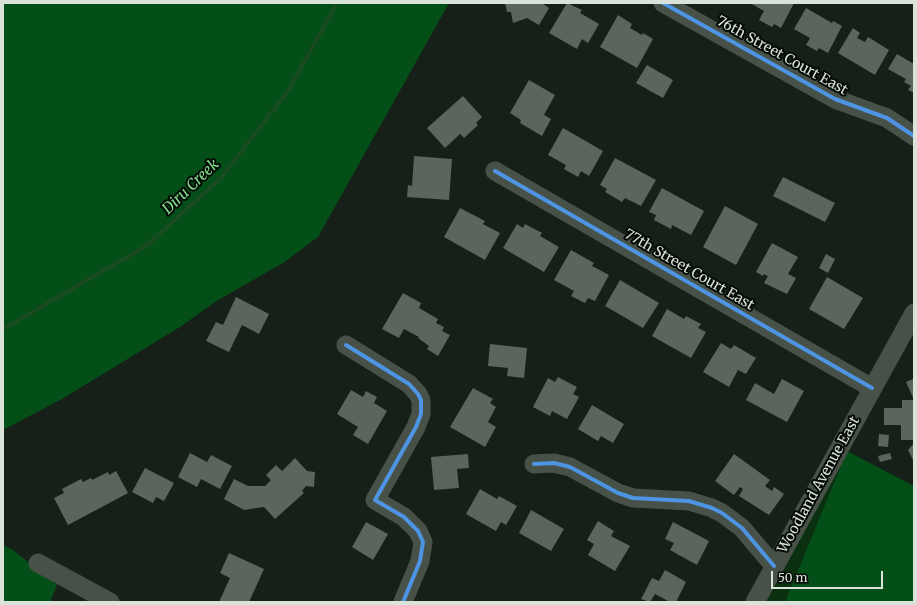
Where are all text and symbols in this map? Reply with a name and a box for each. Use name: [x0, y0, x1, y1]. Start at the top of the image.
street label: 76th Street Court East: [714, 13, 850, 99]
water label: Diru Creek: [159, 156, 223, 218]
street label: 77th Street Court East: [621, 226, 757, 314]
street label: Woodland Avenue East: [774, 414, 864, 556]
scale bar: [773, 563, 885, 589]
text: 50 m: [778, 570, 807, 585]

